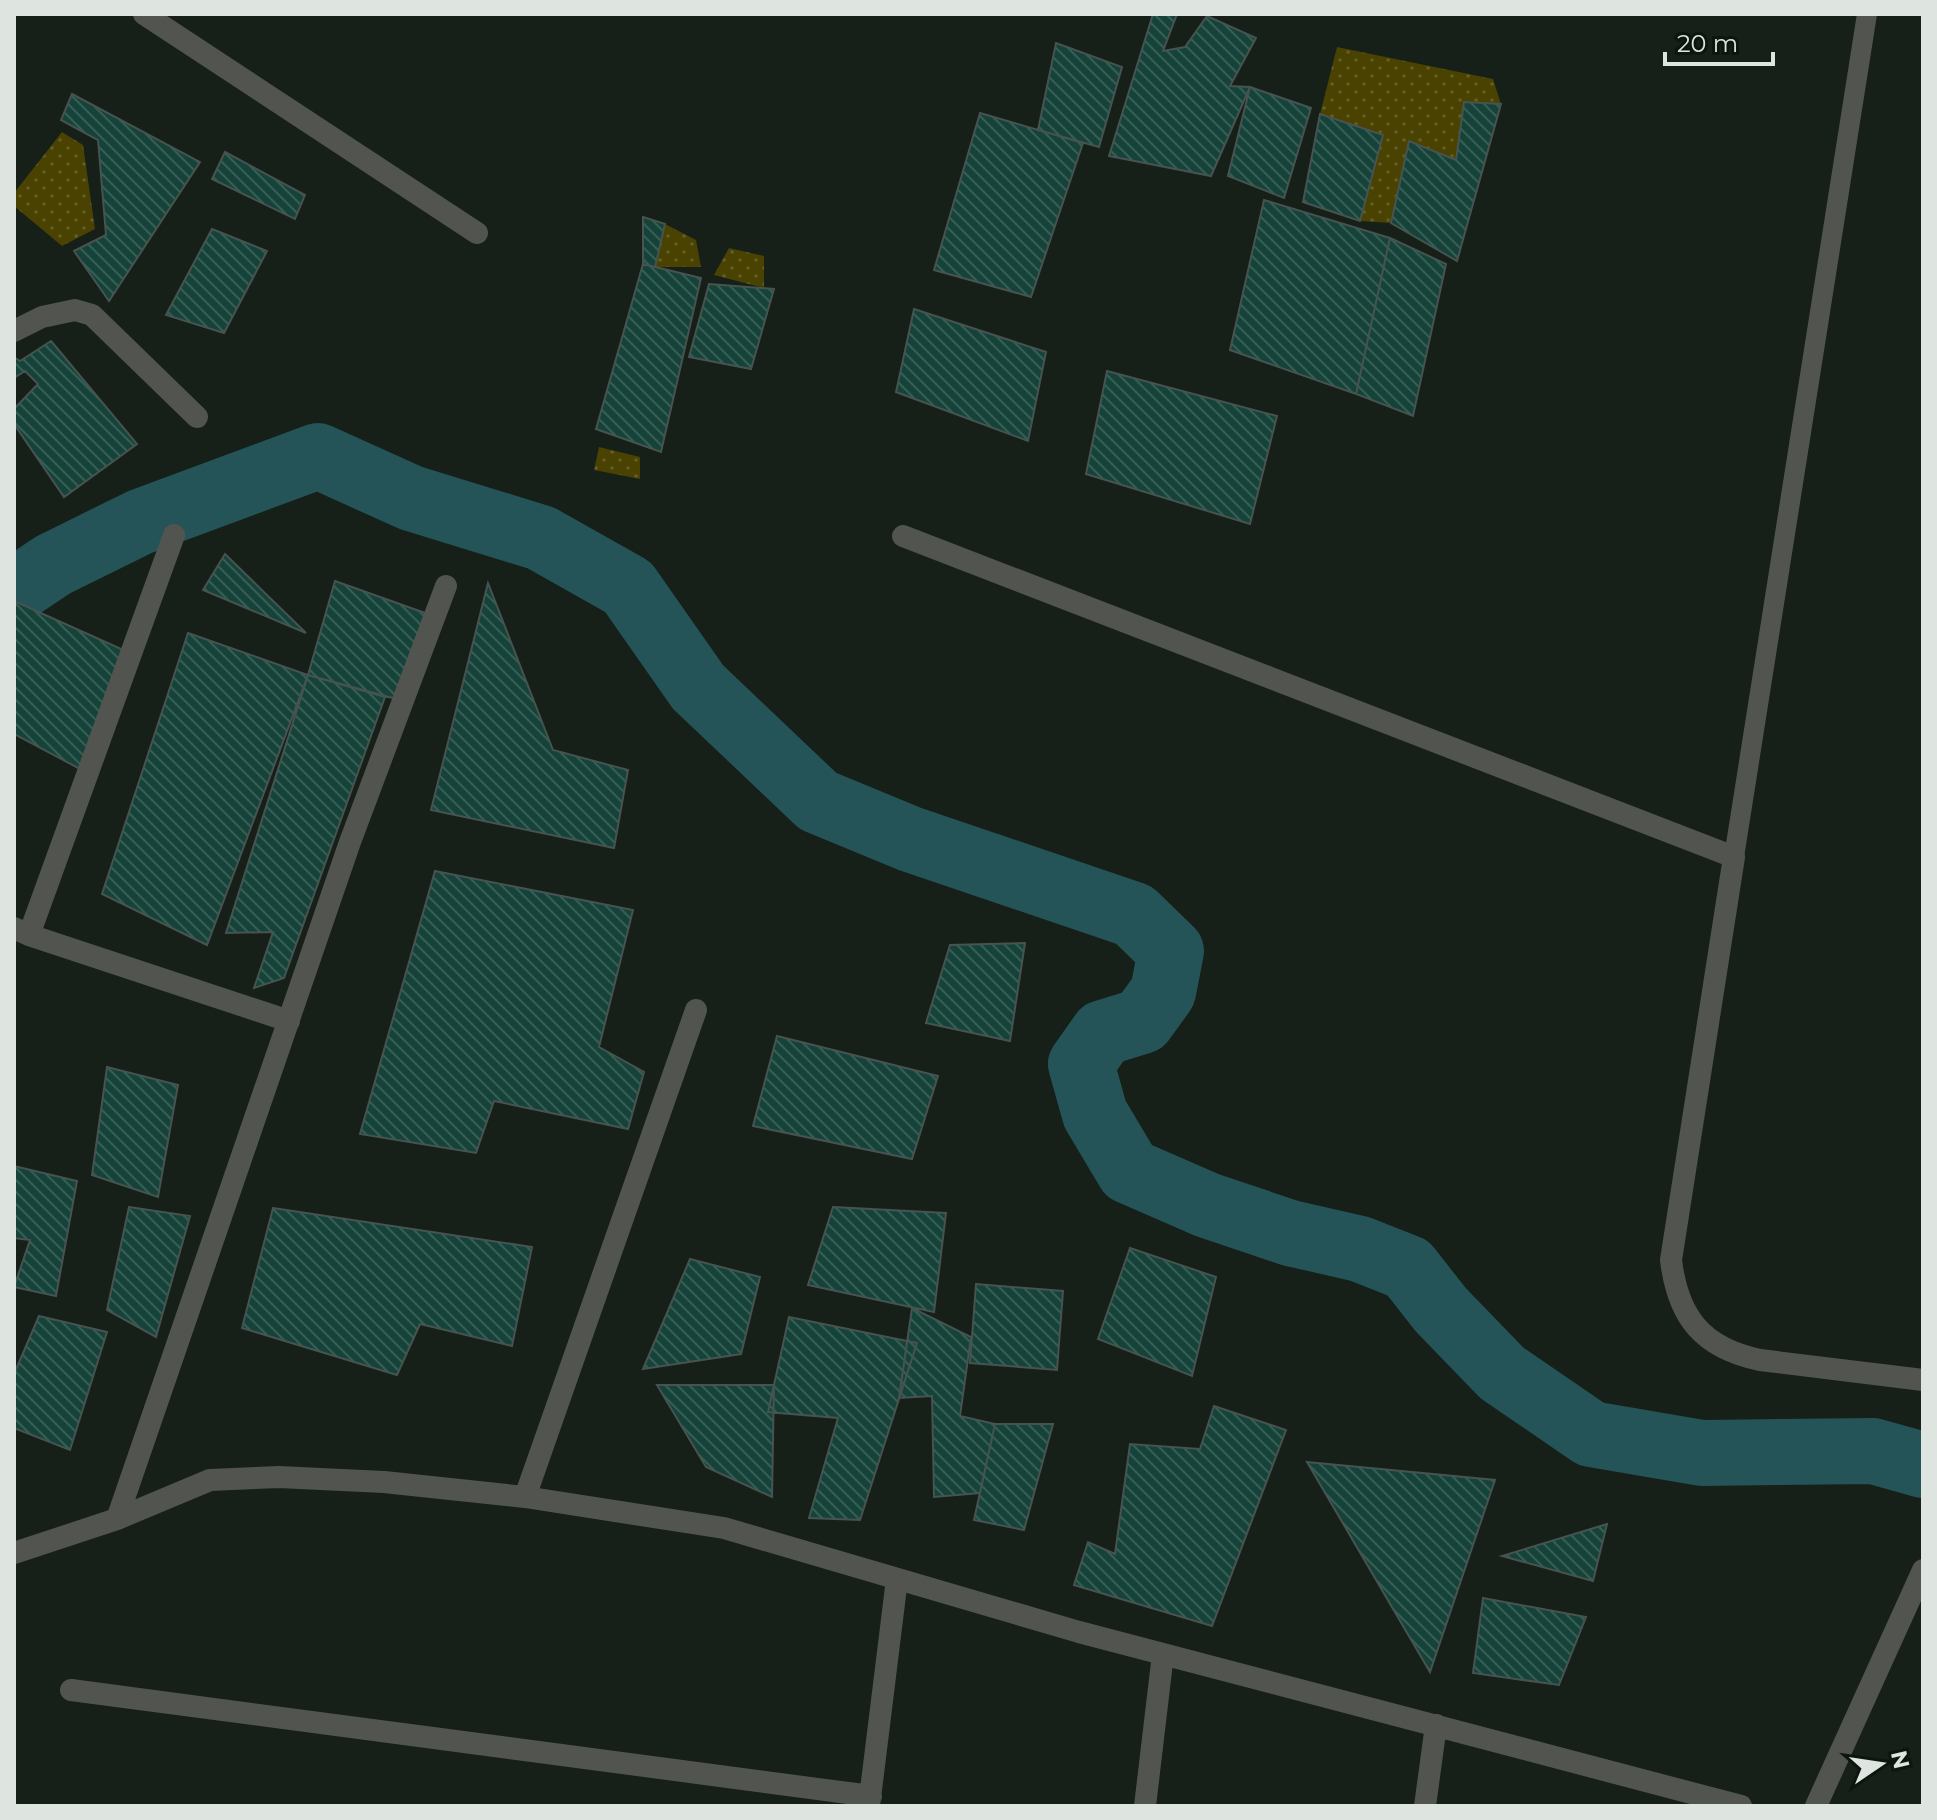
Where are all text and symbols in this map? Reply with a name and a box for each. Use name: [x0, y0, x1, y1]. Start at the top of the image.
scale bar: [1665, 16, 1773, 66]
text: 20 m: [1677, 29, 1738, 58]
north arrow: [1841, 1724, 1921, 1804]
text: N: [1885, 1748, 1915, 1771]

